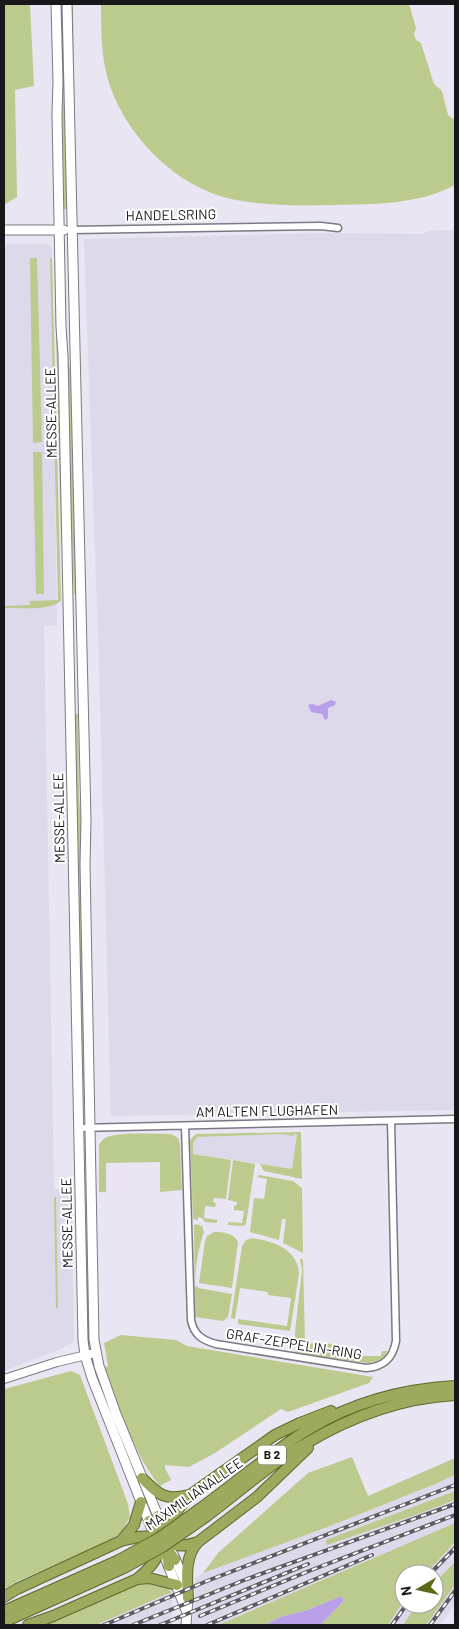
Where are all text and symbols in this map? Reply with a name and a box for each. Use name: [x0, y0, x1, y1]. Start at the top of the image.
street label: HANDELSRING: [126, 205, 216, 224]
street label: MESSE-ALLEE: [41, 368, 60, 458]
street label: MESSE-ALLEE: [49, 773, 68, 863]
street label: AM ALTEN FLUGHAFEN: [196, 1101, 338, 1120]
street label: MESSE-ALLEE: [57, 1178, 76, 1268]
street label: GRAF-ZEPPELIN-RING: [225, 1324, 363, 1363]
road number: B 2: [258, 1446, 286, 1464]
street label: MAXIMILIANALLEE: [142, 1454, 246, 1534]
north arrow: [394, 1564, 444, 1614]
text: N: [397, 1585, 415, 1597]

